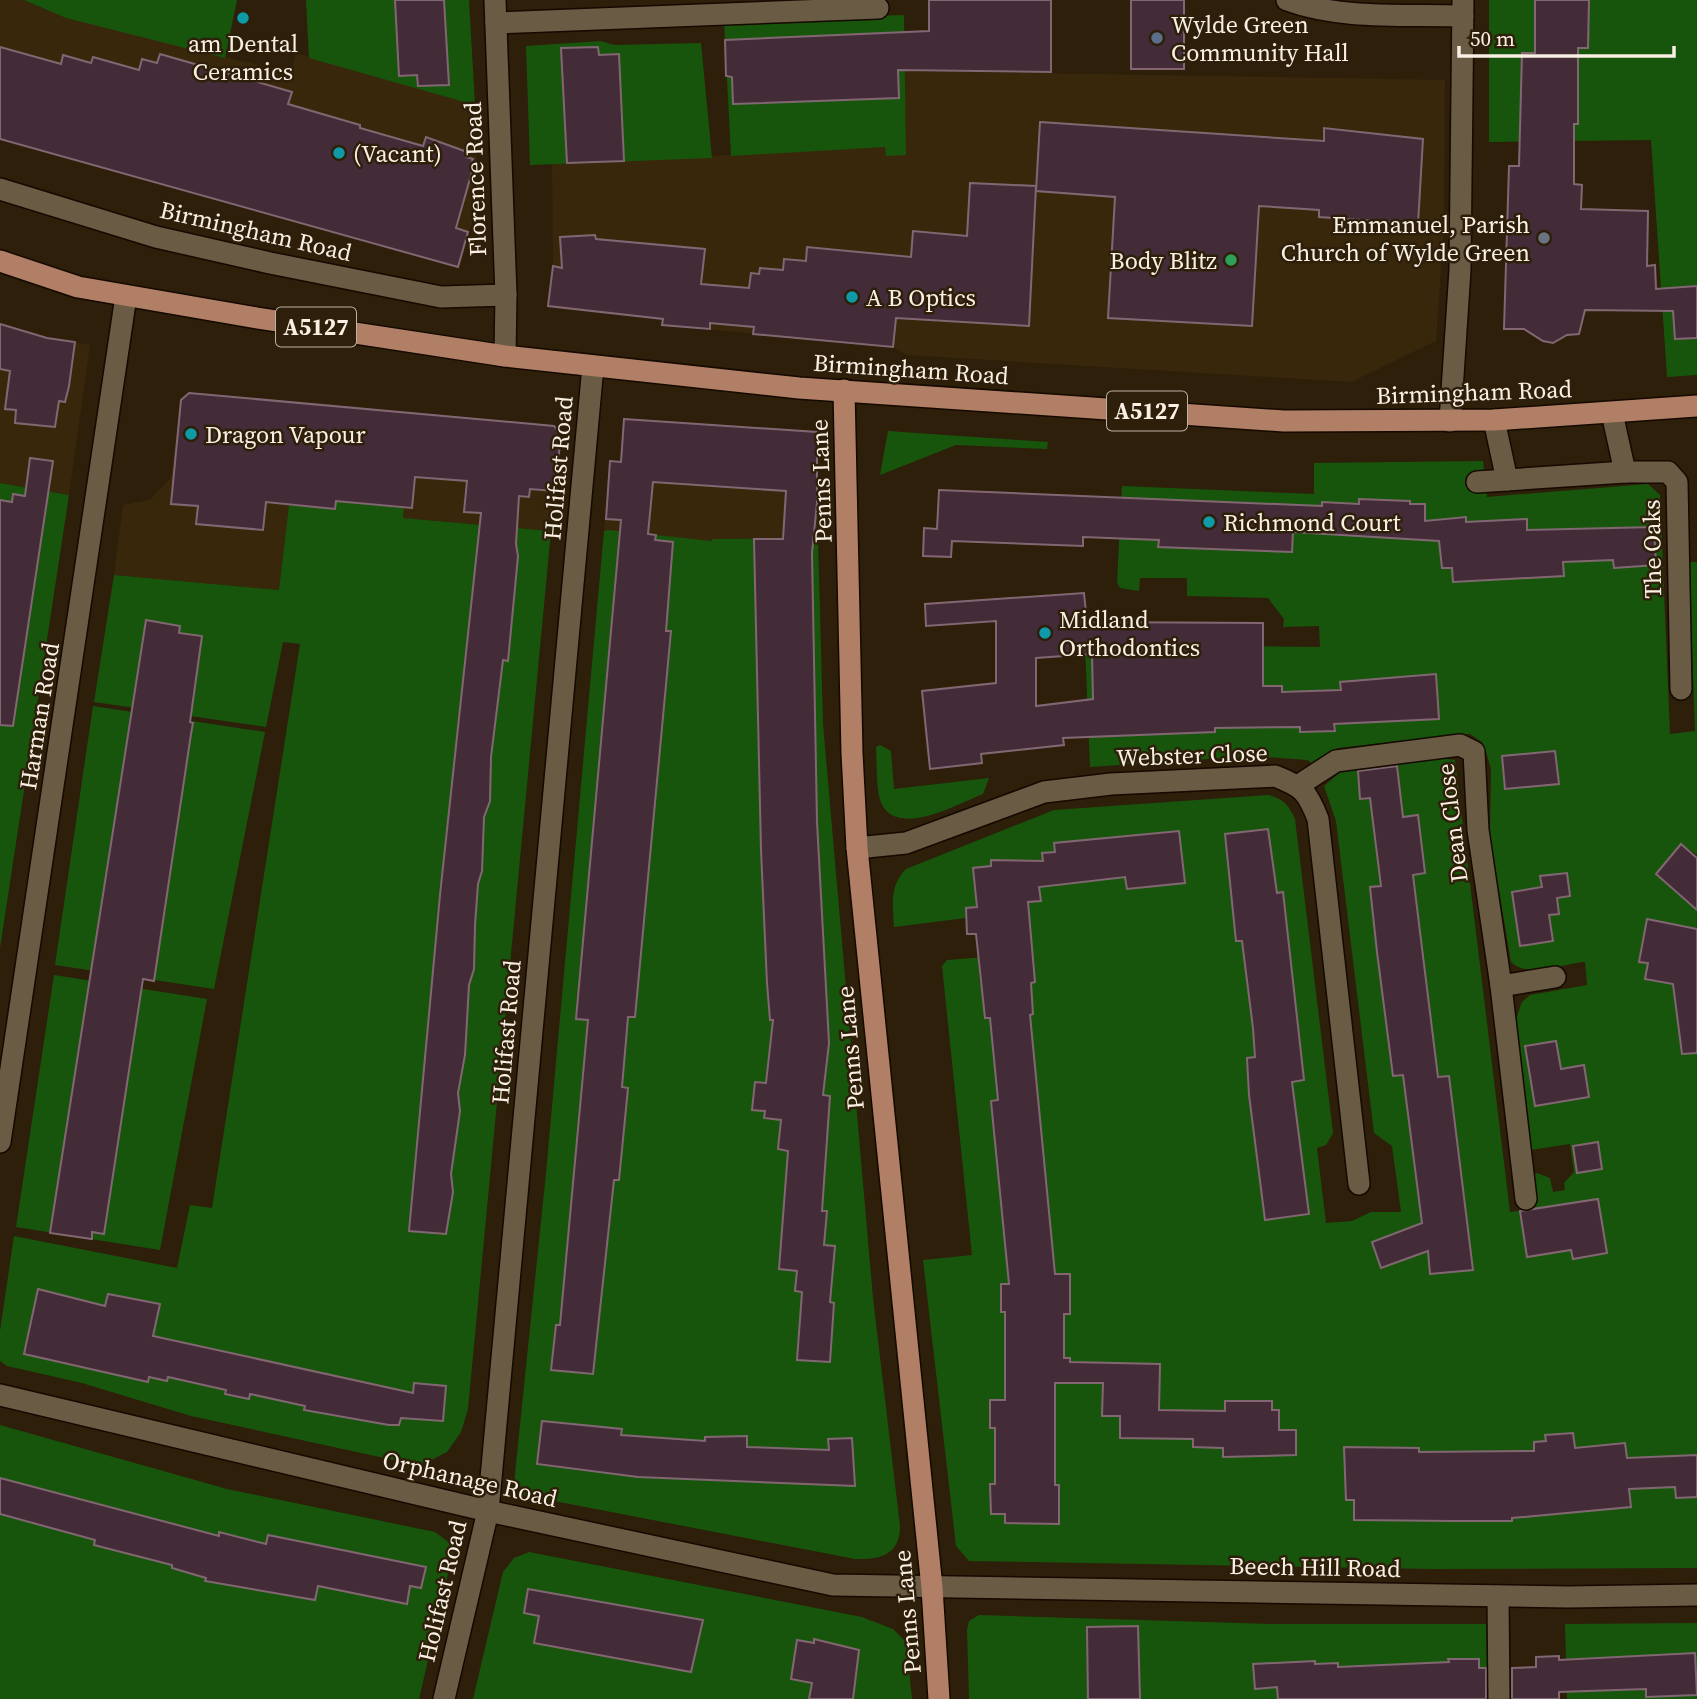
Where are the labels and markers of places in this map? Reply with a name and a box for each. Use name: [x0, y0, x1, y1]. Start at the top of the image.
place label: Wylde Green Community Hall: [1171, 8, 1349, 69]
marker: am Dental Ceramics: [235, 10, 251, 26]
place label: am Dental Ceramics: [188, 27, 298, 88]
marker: Wylde Green Community Hall: [1149, 30, 1165, 46]
place label: (Vacant): [353, 137, 442, 170]
marker: (Vacant): [331, 145, 347, 161]
place label: Emmanuel, Parish Church of Wylde Green: [1281, 208, 1530, 269]
marker: Emmanuel, Parish Church of Wylde Green: [1536, 230, 1552, 246]
place label: Body Blitz: [1110, 244, 1217, 277]
marker: Body Blitz: [1223, 252, 1239, 268]
place label: A B Optics: [866, 281, 976, 314]
marker: A B Optics: [844, 289, 860, 305]
place label: Dragon Vapour: [205, 418, 366, 451]
marker: Dragon Vapour: [183, 426, 199, 442]
place label: Richmond Court: [1223, 506, 1401, 539]
marker: Richmond Court: [1201, 514, 1217, 530]
place label: Midland Orthodontics: [1059, 603, 1200, 664]
marker: Midland Orthodontics: [1037, 625, 1053, 641]

